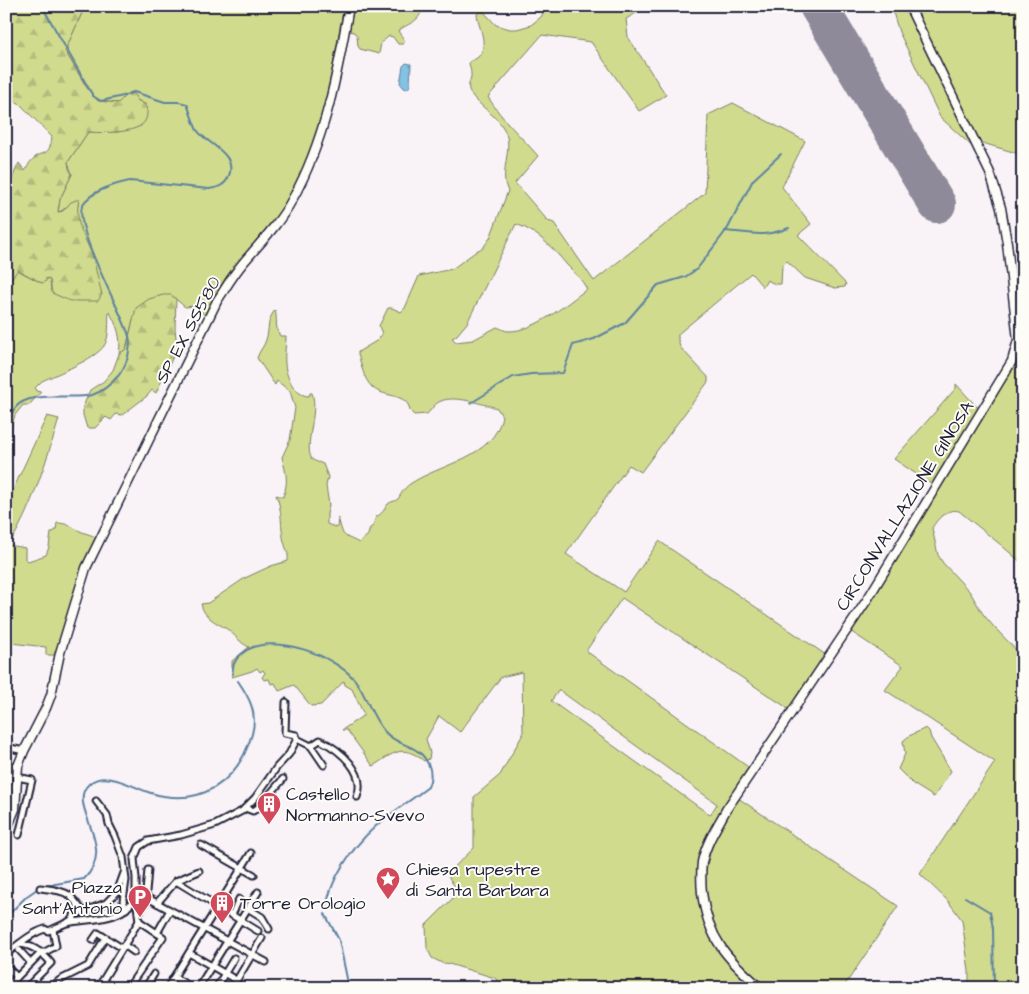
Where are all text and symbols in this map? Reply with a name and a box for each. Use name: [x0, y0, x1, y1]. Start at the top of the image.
street label: SP EX SS580: [149, 272, 227, 388]
street label: CIRCONVALLAZIONE GINOSA: [830, 396, 980, 616]
place label: Castello Normanno-Svevo: [286, 782, 424, 828]
building icon: Castello Normanno-Svevo: [256, 791, 282, 825]
place label: Chiesa rupestre di Santa Barbara: [406, 857, 549, 903]
place icon: Chiesa rupestre di Santa Barbara: [375, 866, 401, 900]
place label: Piazza Sant'Antonio: [22, 875, 122, 921]
parking icon: Piazza Sant'Antonio: [127, 884, 153, 918]
building icon: Torre Orologio: [209, 890, 235, 924]
place label: Torre Orologio: [240, 891, 365, 917]

